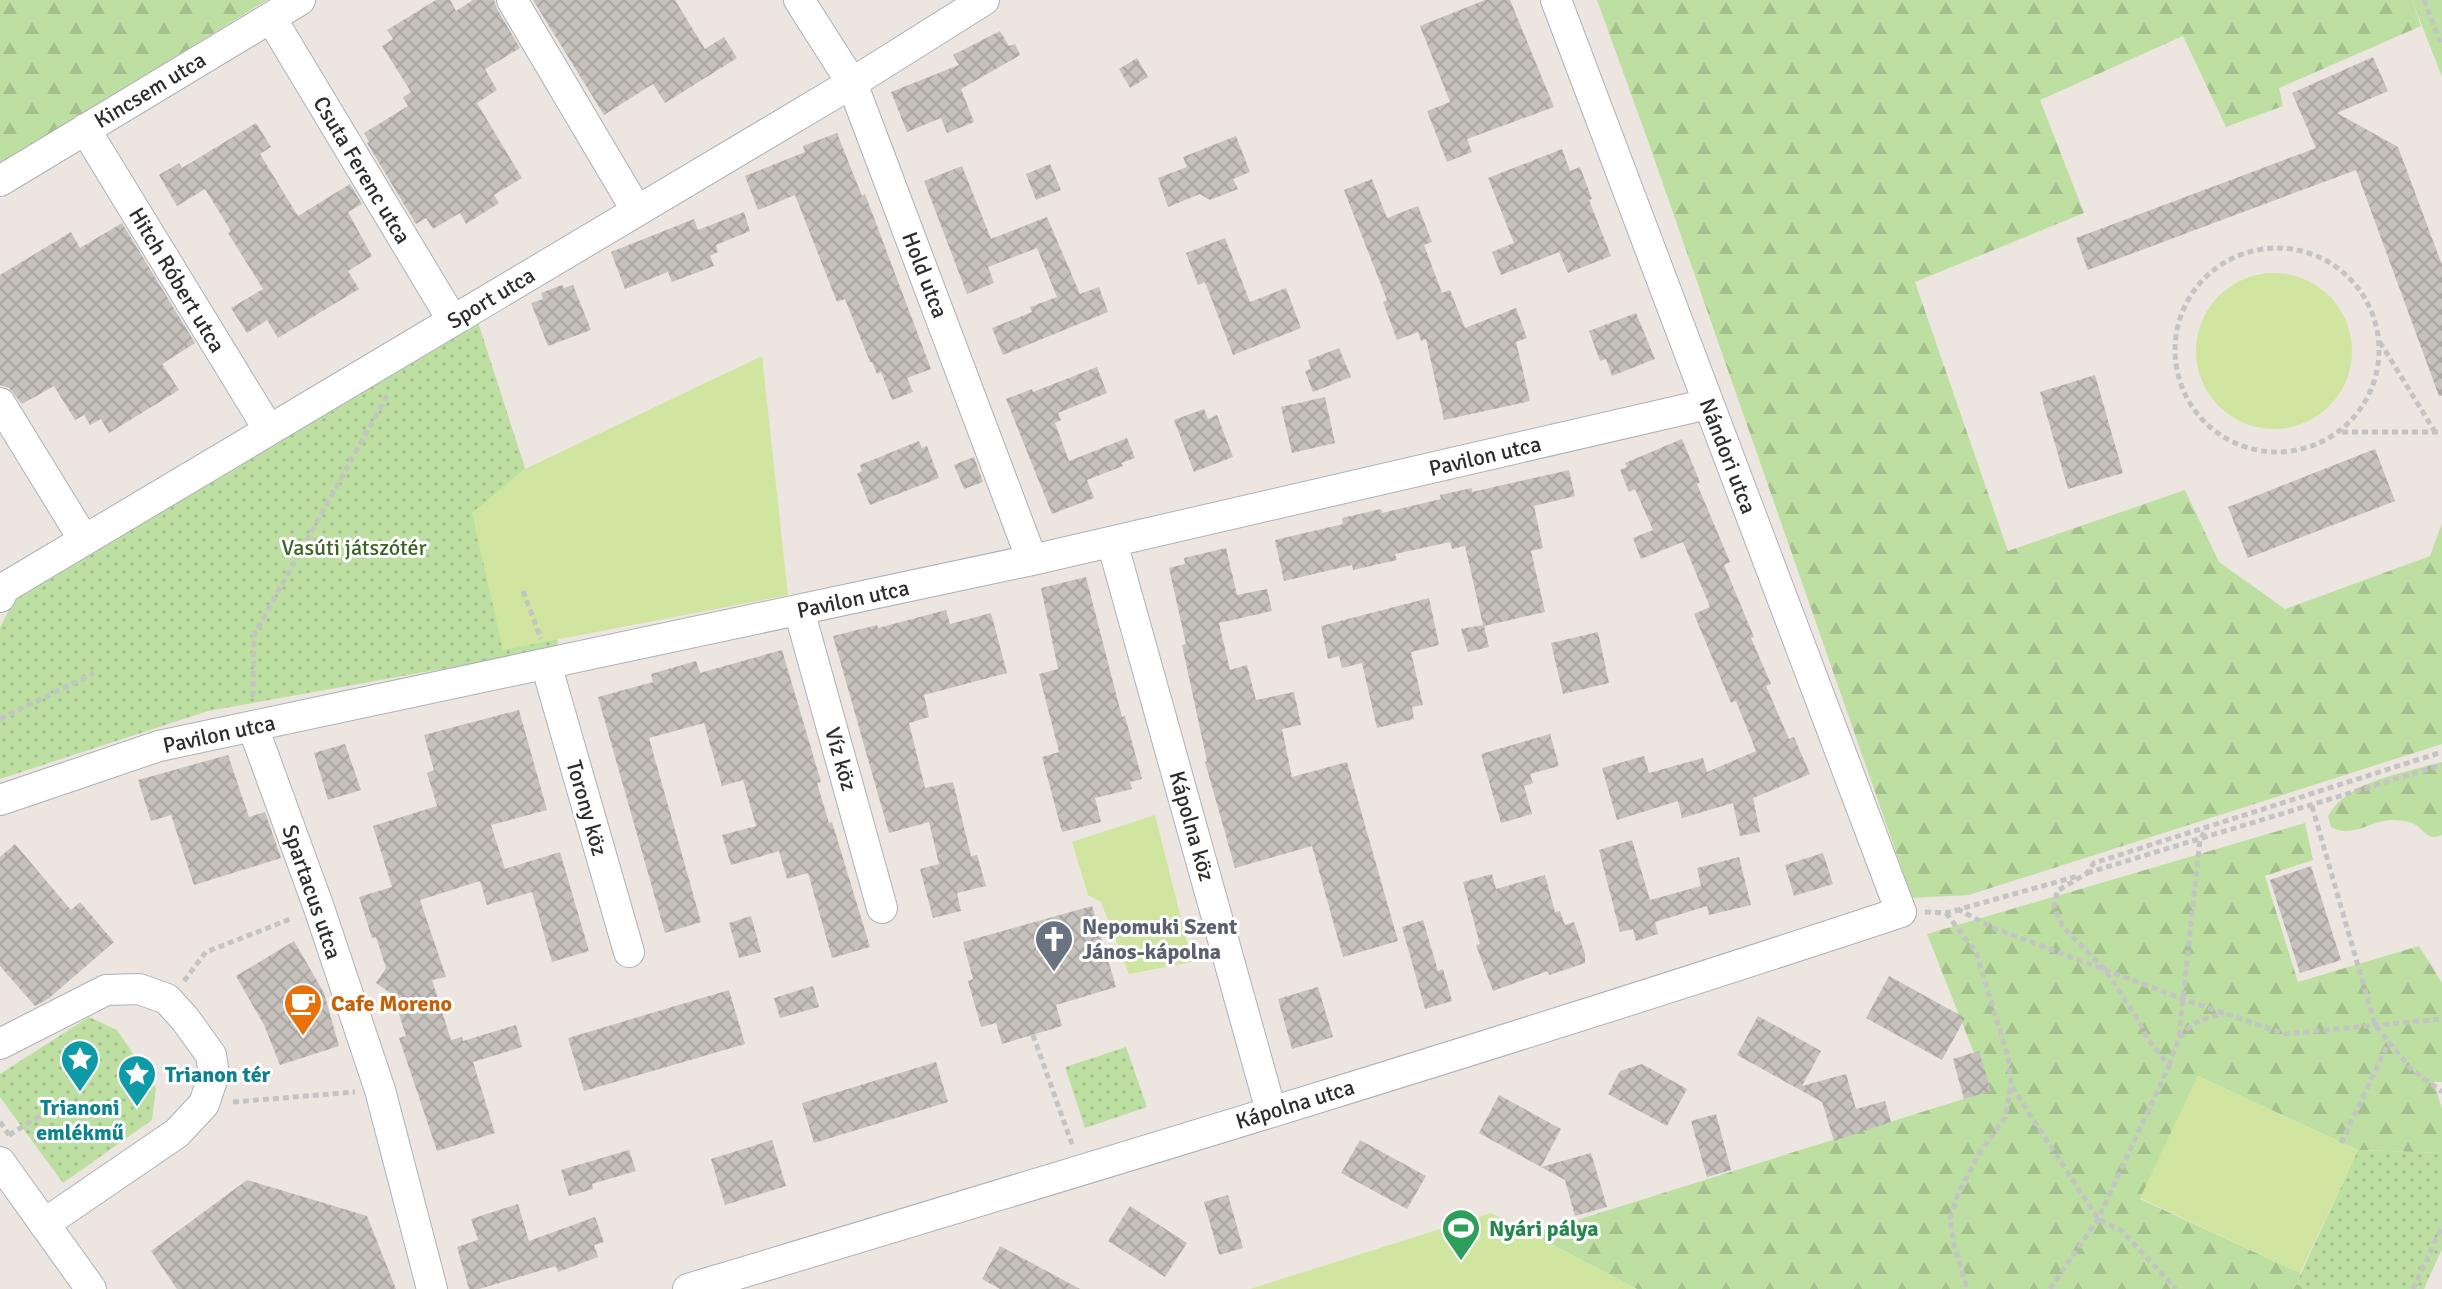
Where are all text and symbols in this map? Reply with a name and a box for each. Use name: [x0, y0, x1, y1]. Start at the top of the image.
street label: Kincsem utca: [89, 46, 211, 134]
street label: Csuta Ferenc utca: [307, 91, 417, 249]
street label: Hitch Róbert utca: [123, 203, 231, 357]
street label: Hold utca: [896, 228, 954, 322]
street label: Sport utca: [442, 261, 540, 335]
street label: Nándori utca: [1694, 394, 1762, 518]
street label: Pavilon utca: [1426, 430, 1544, 482]
park label: Vasúti játszótér: [282, 534, 426, 561]
street label: Pavilon utca: [794, 574, 912, 624]
street label: Pavilon utca: [160, 709, 278, 759]
street label: Víz köz: [819, 724, 863, 794]
street label: Torony köz: [561, 757, 614, 859]
street label: Kápolna köz: [1163, 768, 1221, 884]
street label: Spartacus utca: [276, 821, 348, 963]
place label: Nepomuki Szent János-kápolna: [1082, 913, 1237, 965]
church icon: Nepomuki Szent János-kápolna: [1033, 918, 1075, 973]
cafe icon: Cafe Moreno: [282, 982, 324, 1037]
place label: Cafe Moreno: [331, 990, 452, 1017]
place icon: Trianoni emlékmű: [59, 1038, 101, 1093]
place icon: Trianon tér: [116, 1053, 158, 1108]
place label: Trianon tér: [165, 1061, 271, 1088]
street label: Kápolna utca: [1232, 1073, 1358, 1135]
place label: Trianoni emlékmű: [36, 1094, 124, 1146]
sports icon: Nyári pálya: [1440, 1207, 1482, 1262]
place label: Nyári pálya: [1489, 1215, 1598, 1242]

